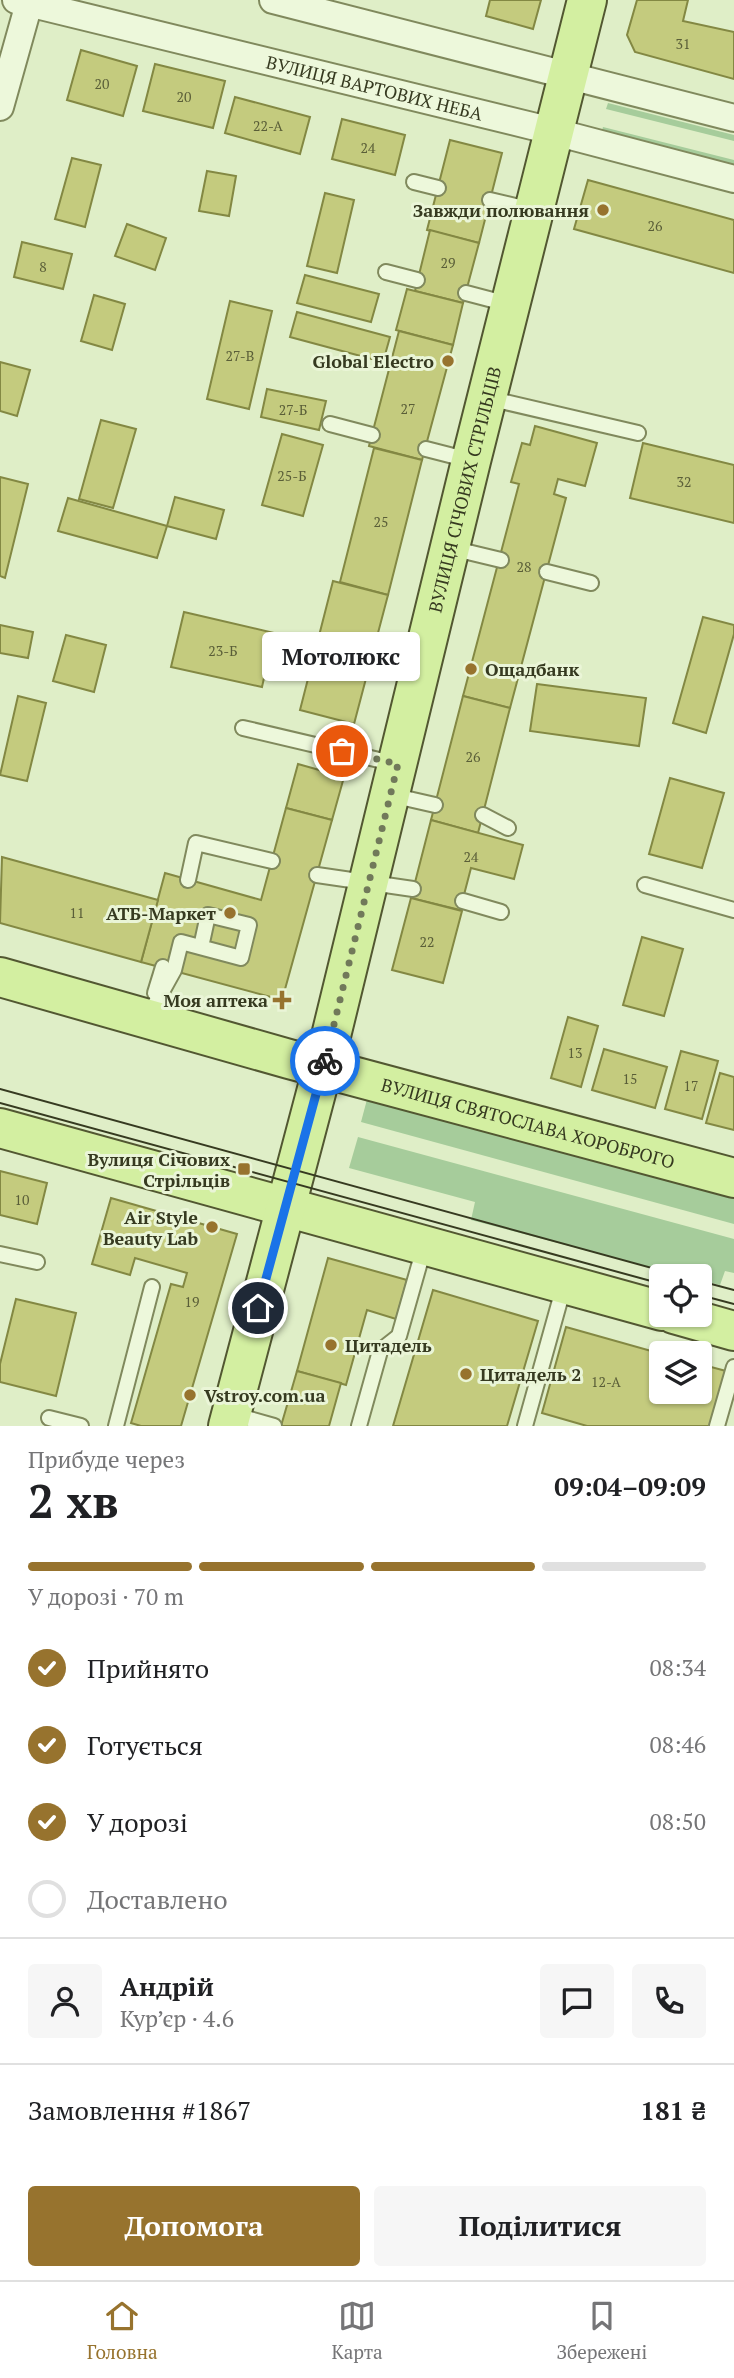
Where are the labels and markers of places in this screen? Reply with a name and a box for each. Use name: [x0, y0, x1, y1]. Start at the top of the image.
place label: Завжди полювання: [413, 198, 589, 222]
marker: Завжди полювання: [595, 202, 611, 218]
place label: Global Electro: [312, 349, 434, 373]
marker: Global Electro: [440, 353, 456, 369]
callout: Мотолюкс: [263, 632, 421, 681]
place label: Ощадбанк: [485, 657, 580, 681]
marker: Ощадбанк: [463, 661, 479, 677]
pin: [312, 721, 372, 781]
place label: АТБ-Маркет: [106, 901, 216, 925]
marker: АТБ-Маркет: [222, 905, 238, 921]
place label: Моя аптека: [163, 988, 268, 1012]
marker: Моя аптека: [274, 992, 290, 1008]
place label: Вулиця Січових Стрільців: [87, 1147, 230, 1192]
marker: Вулиця Січових Стрільців: [236, 1161, 252, 1177]
place label: Air Style Beauty Lab: [103, 1205, 198, 1250]
marker: Air Style Beauty Lab: [204, 1219, 220, 1235]
pin: [228, 1278, 288, 1338]
place label: Цитадель: [345, 1333, 432, 1357]
marker: Цитадель: [323, 1337, 339, 1353]
place label: Цитадель 2: [480, 1362, 582, 1386]
marker: Цитадель 2: [458, 1366, 474, 1382]
place label: Vstroy.com.ua: [204, 1383, 325, 1407]
marker: Vstroy.com.ua: [182, 1387, 198, 1403]

